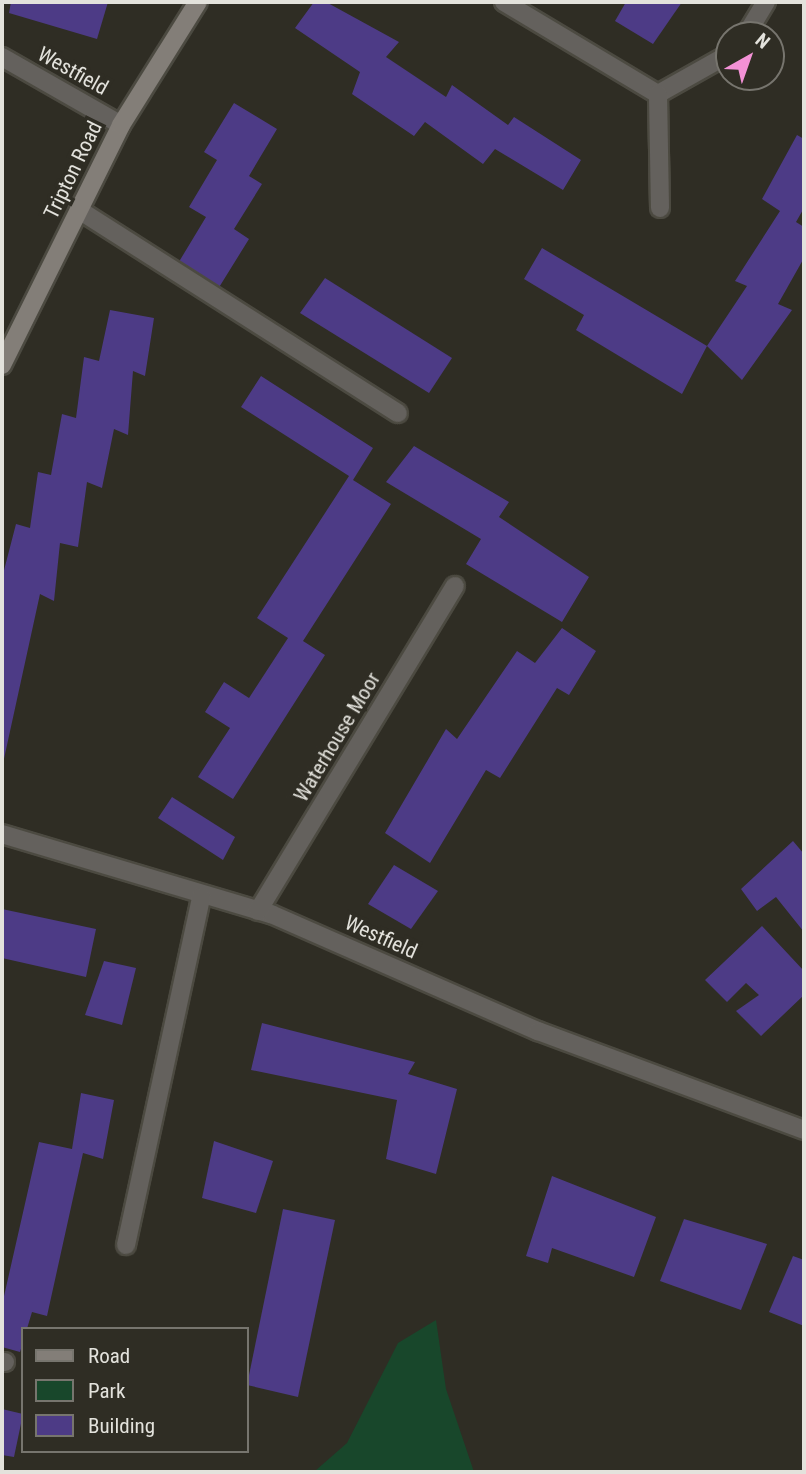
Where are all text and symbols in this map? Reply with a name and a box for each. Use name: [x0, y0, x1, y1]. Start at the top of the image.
north arrow: [715, 21, 785, 91]
text: N: [751, 29, 774, 54]
street label: Westfield: [33, 41, 113, 101]
street label: Tripton Road: [39, 117, 107, 223]
street label: Waterhouse Moor: [288, 668, 386, 806]
street label: Westfield: [341, 910, 421, 964]
legend: [21, 1327, 248, 1453]
text: Road: [88, 1344, 130, 1368]
text: Park: [88, 1379, 125, 1403]
text: Building: [88, 1414, 155, 1438]

